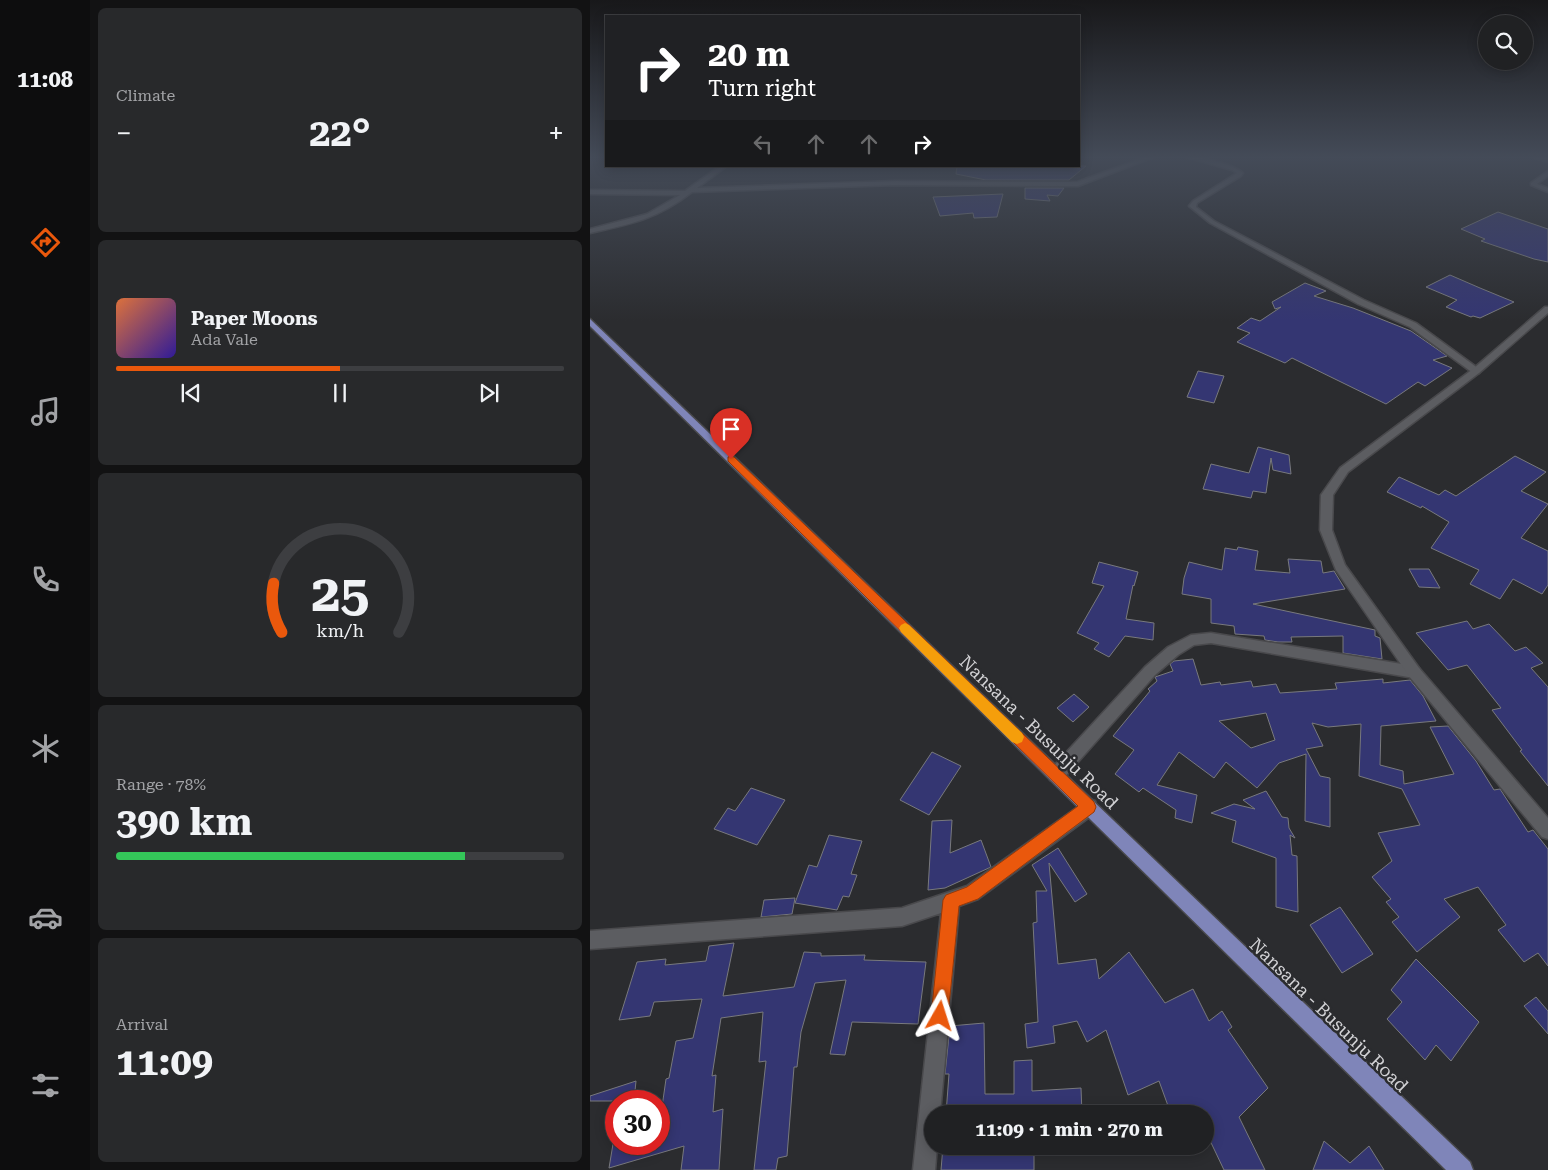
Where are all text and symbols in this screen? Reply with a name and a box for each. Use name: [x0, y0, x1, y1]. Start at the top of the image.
map controls: [1478, 15, 1533, 70]
button: search: [1478, 15, 1533, 70]
text: 20 m: [708, 34, 790, 75]
icon: right: [625, 35, 690, 100]
text: 11:08: [17, 67, 73, 92]
text: Turn right: [708, 76, 816, 101]
text: Climate: [116, 86, 175, 105]
text: 22°: [309, 111, 371, 155]
text: −: [116, 117, 132, 150]
text: +: [548, 117, 564, 150]
icon: left: [749, 130, 777, 158]
icon: ahead: [802, 130, 830, 158]
icon: ahead: [855, 130, 883, 158]
icon: right: [908, 130, 936, 158]
icon: directions: [28, 225, 63, 260]
text: Paper Moons: [191, 307, 318, 330]
text: Ada Vale: [191, 330, 258, 349]
icon: previous: [177, 379, 205, 407]
icon: pause: [326, 379, 354, 407]
icon: next: [475, 379, 503, 407]
icon: music: [28, 394, 63, 429]
pin: [710, 408, 752, 459]
icon: arrive: [717, 415, 745, 443]
icon: phone: [28, 562, 63, 597]
text: 25: [311, 563, 369, 624]
text: km/h: [316, 620, 364, 641]
street label: Nansana - Busunju Road: [955, 651, 1123, 813]
icon: climate: [28, 731, 63, 766]
text: Range · 78%: [116, 775, 206, 794]
text: 390 km: [116, 800, 252, 844]
icon: car: [28, 900, 63, 935]
street label: Nansana - Busunju Road: [1245, 934, 1413, 1096]
position arrow: [913, 989, 965, 1041]
text: Arrival: [116, 1015, 168, 1034]
text: 11:09: [116, 1040, 213, 1084]
icon: filters: [28, 1068, 63, 1103]
speed limit sign: 30: [605, 1090, 670, 1155]
text: 11:09 · 1 min · 270 m: [975, 1118, 1163, 1141]

